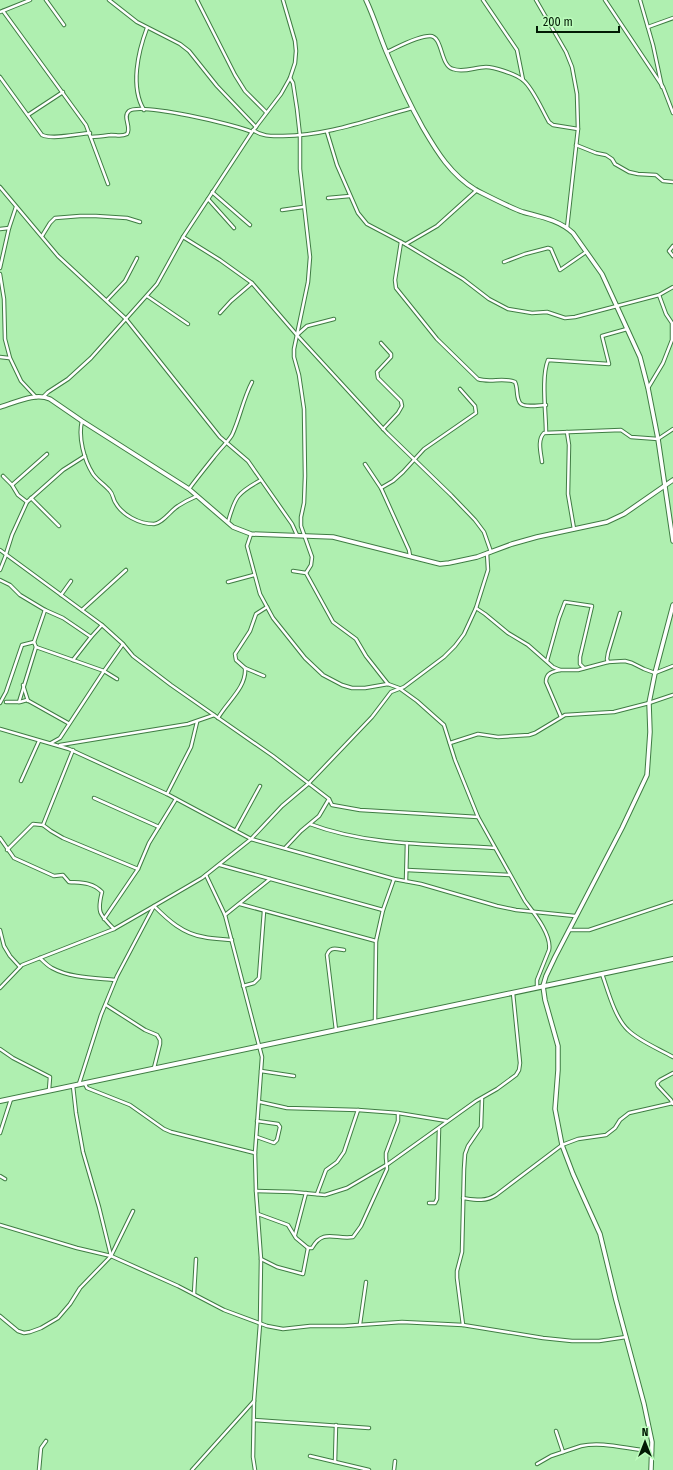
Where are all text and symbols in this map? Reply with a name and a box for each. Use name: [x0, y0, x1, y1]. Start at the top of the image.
scale bar: [537, 8, 619, 34]
text: 200 m: [543, 15, 573, 29]
north arrow: [625, 1422, 665, 1462]
text: N: [642, 1426, 648, 1439]

